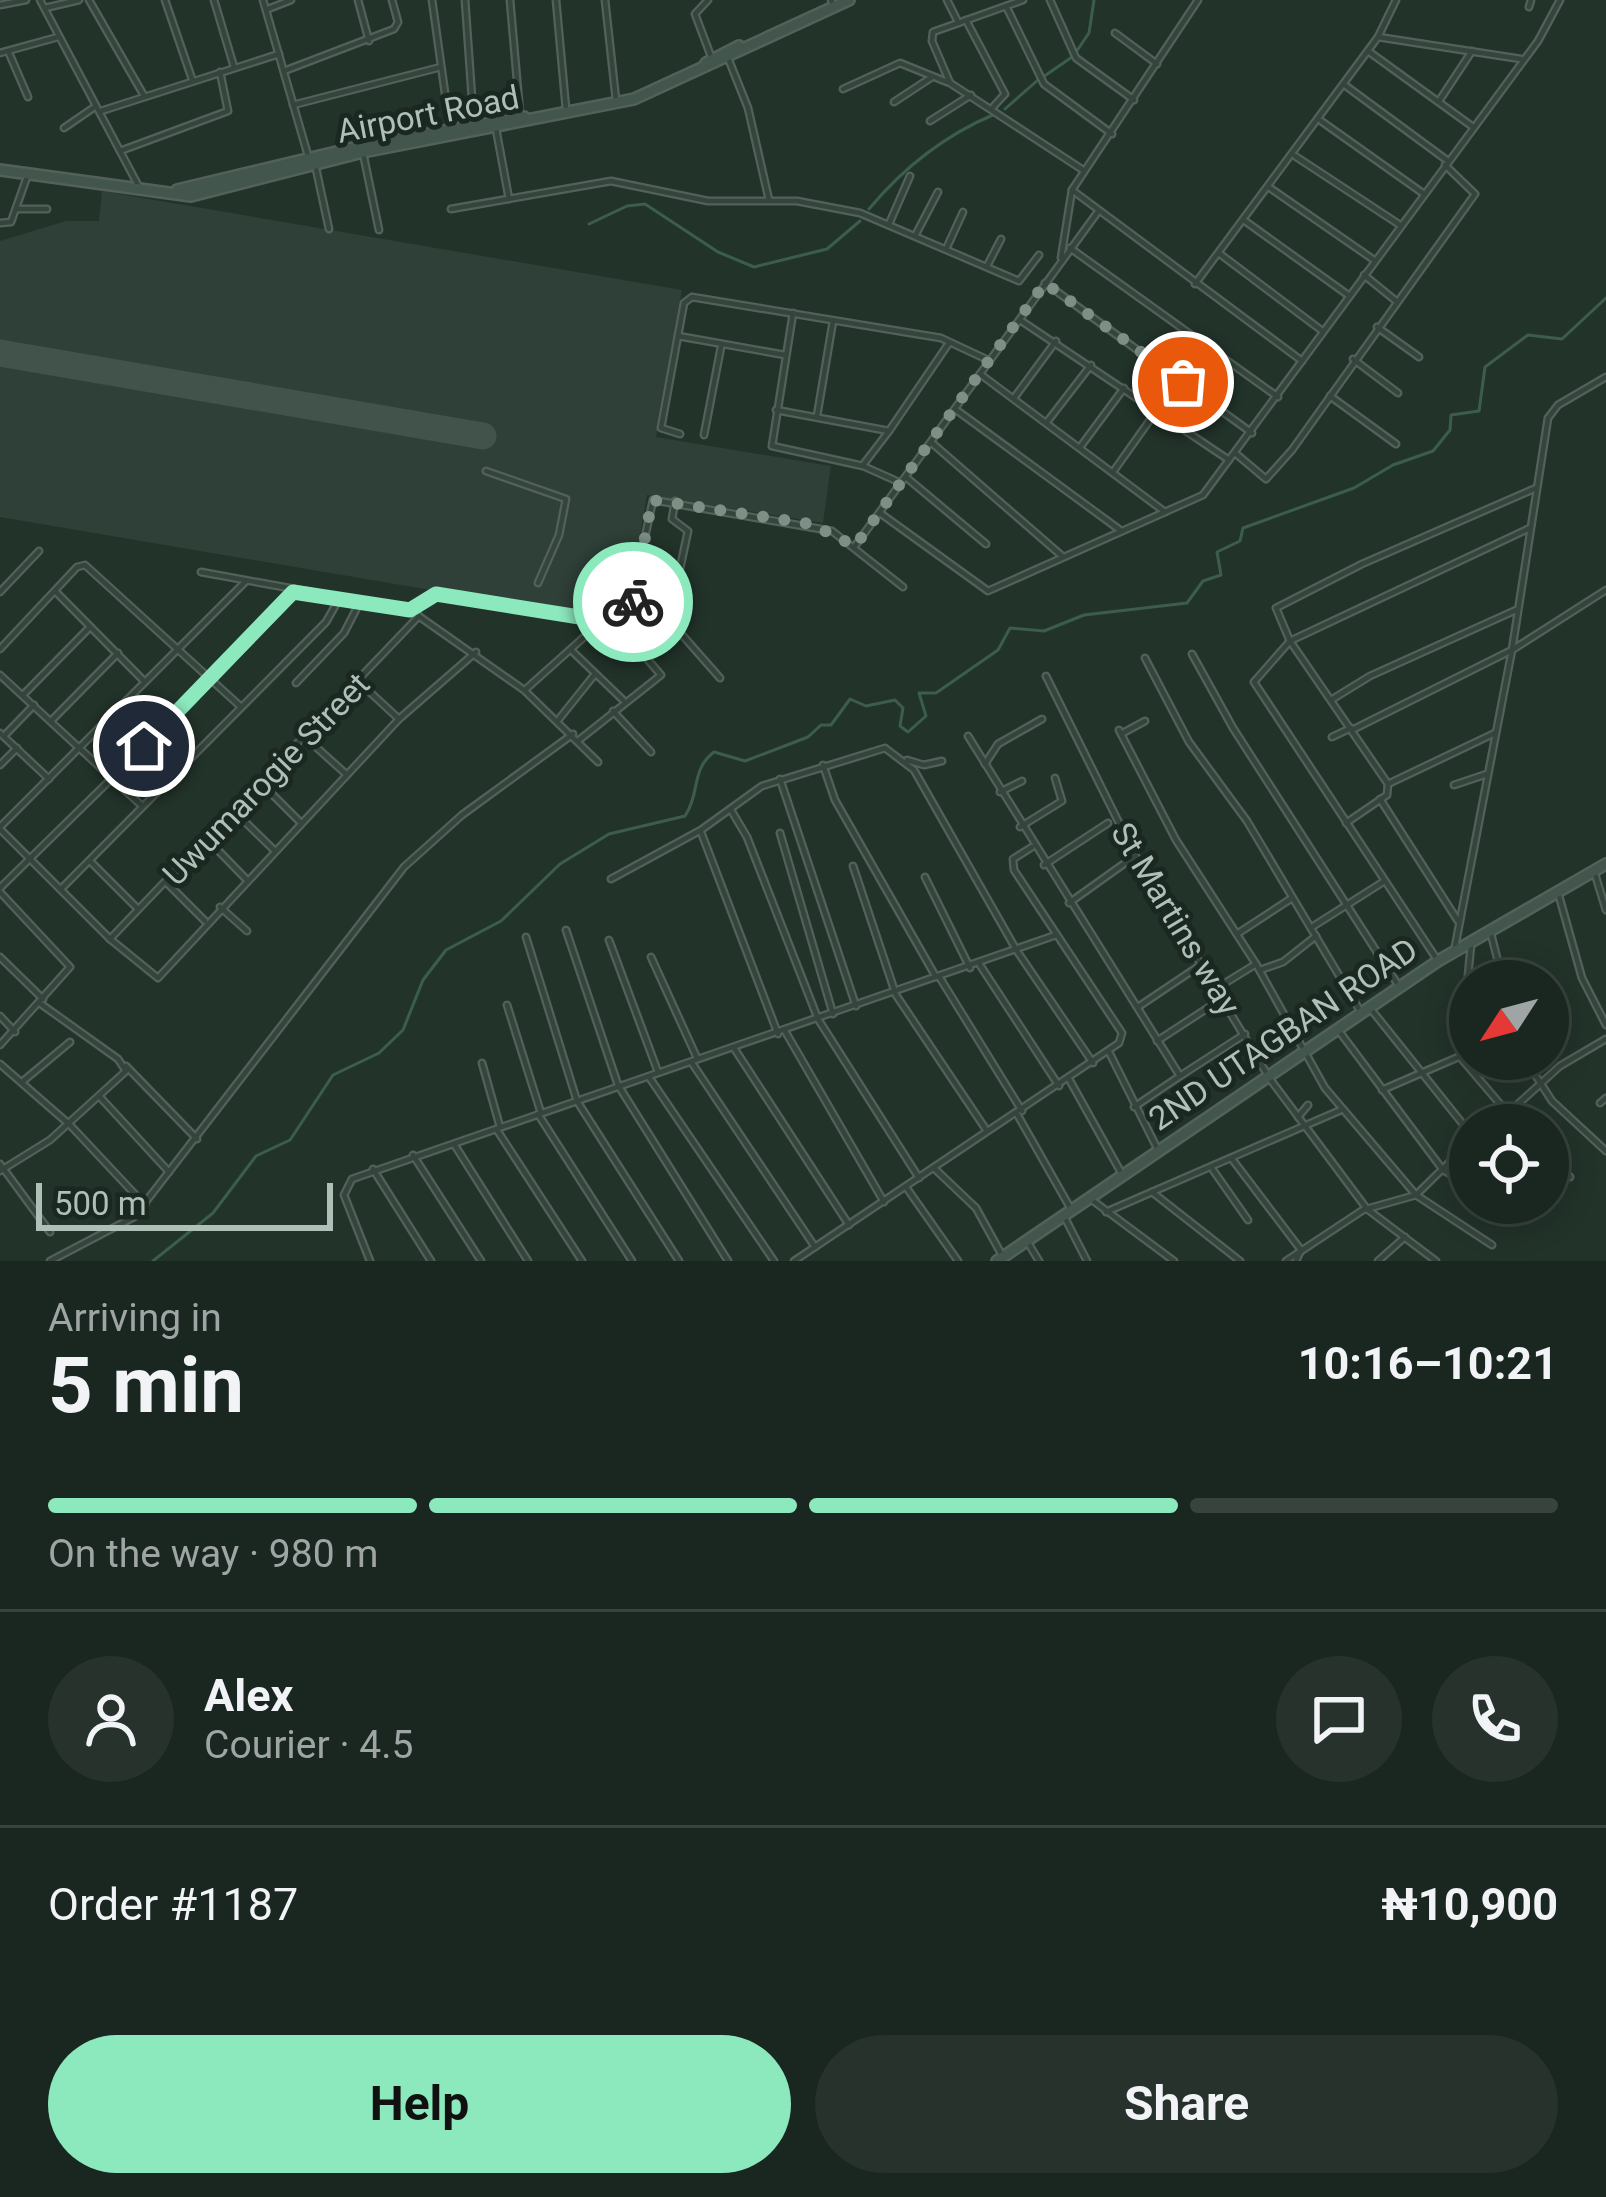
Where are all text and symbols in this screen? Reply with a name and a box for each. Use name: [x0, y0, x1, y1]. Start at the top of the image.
street label: Airport Road: [334, 77, 522, 151]
pin: [1132, 331, 1234, 433]
icon: bag: [1150, 349, 1216, 415]
courier: [573, 542, 693, 662]
icon: bike: [600, 569, 666, 635]
street label: Uwumarogie Street: [155, 665, 377, 893]
pin: [93, 695, 195, 797]
icon: home: [111, 713, 177, 779]
street label: St Martins way: [1103, 816, 1249, 1023]
street label: 2ND UTAGBAN ROAD: [1141, 930, 1425, 1138]
north arrow: [1449, 960, 1569, 1080]
map controls: [1449, 960, 1569, 1224]
button: locate: [1449, 1104, 1569, 1224]
scale bar: [36, 1177, 333, 1230]
text: 500 m: [54, 1184, 147, 1223]
text: Arriving in: [48, 1295, 222, 1341]
text: 10:16–10:21: [1298, 1337, 1558, 1390]
text: 5 min: [48, 1340, 244, 1431]
text: On the way · 980 m: [48, 1531, 379, 1577]
button: person: [48, 1656, 174, 1782]
button: chat: [1276, 1656, 1402, 1782]
button: phone: [1432, 1656, 1558, 1782]
text: Alex: [204, 1669, 293, 1722]
text: Courier · 4.5: [204, 1722, 413, 1768]
text: Order #1187: [48, 1878, 298, 1931]
text: ₦10,900: [1381, 1878, 1558, 1931]
button: Help: [48, 2035, 791, 2173]
button: Share: [815, 2035, 1558, 2173]

